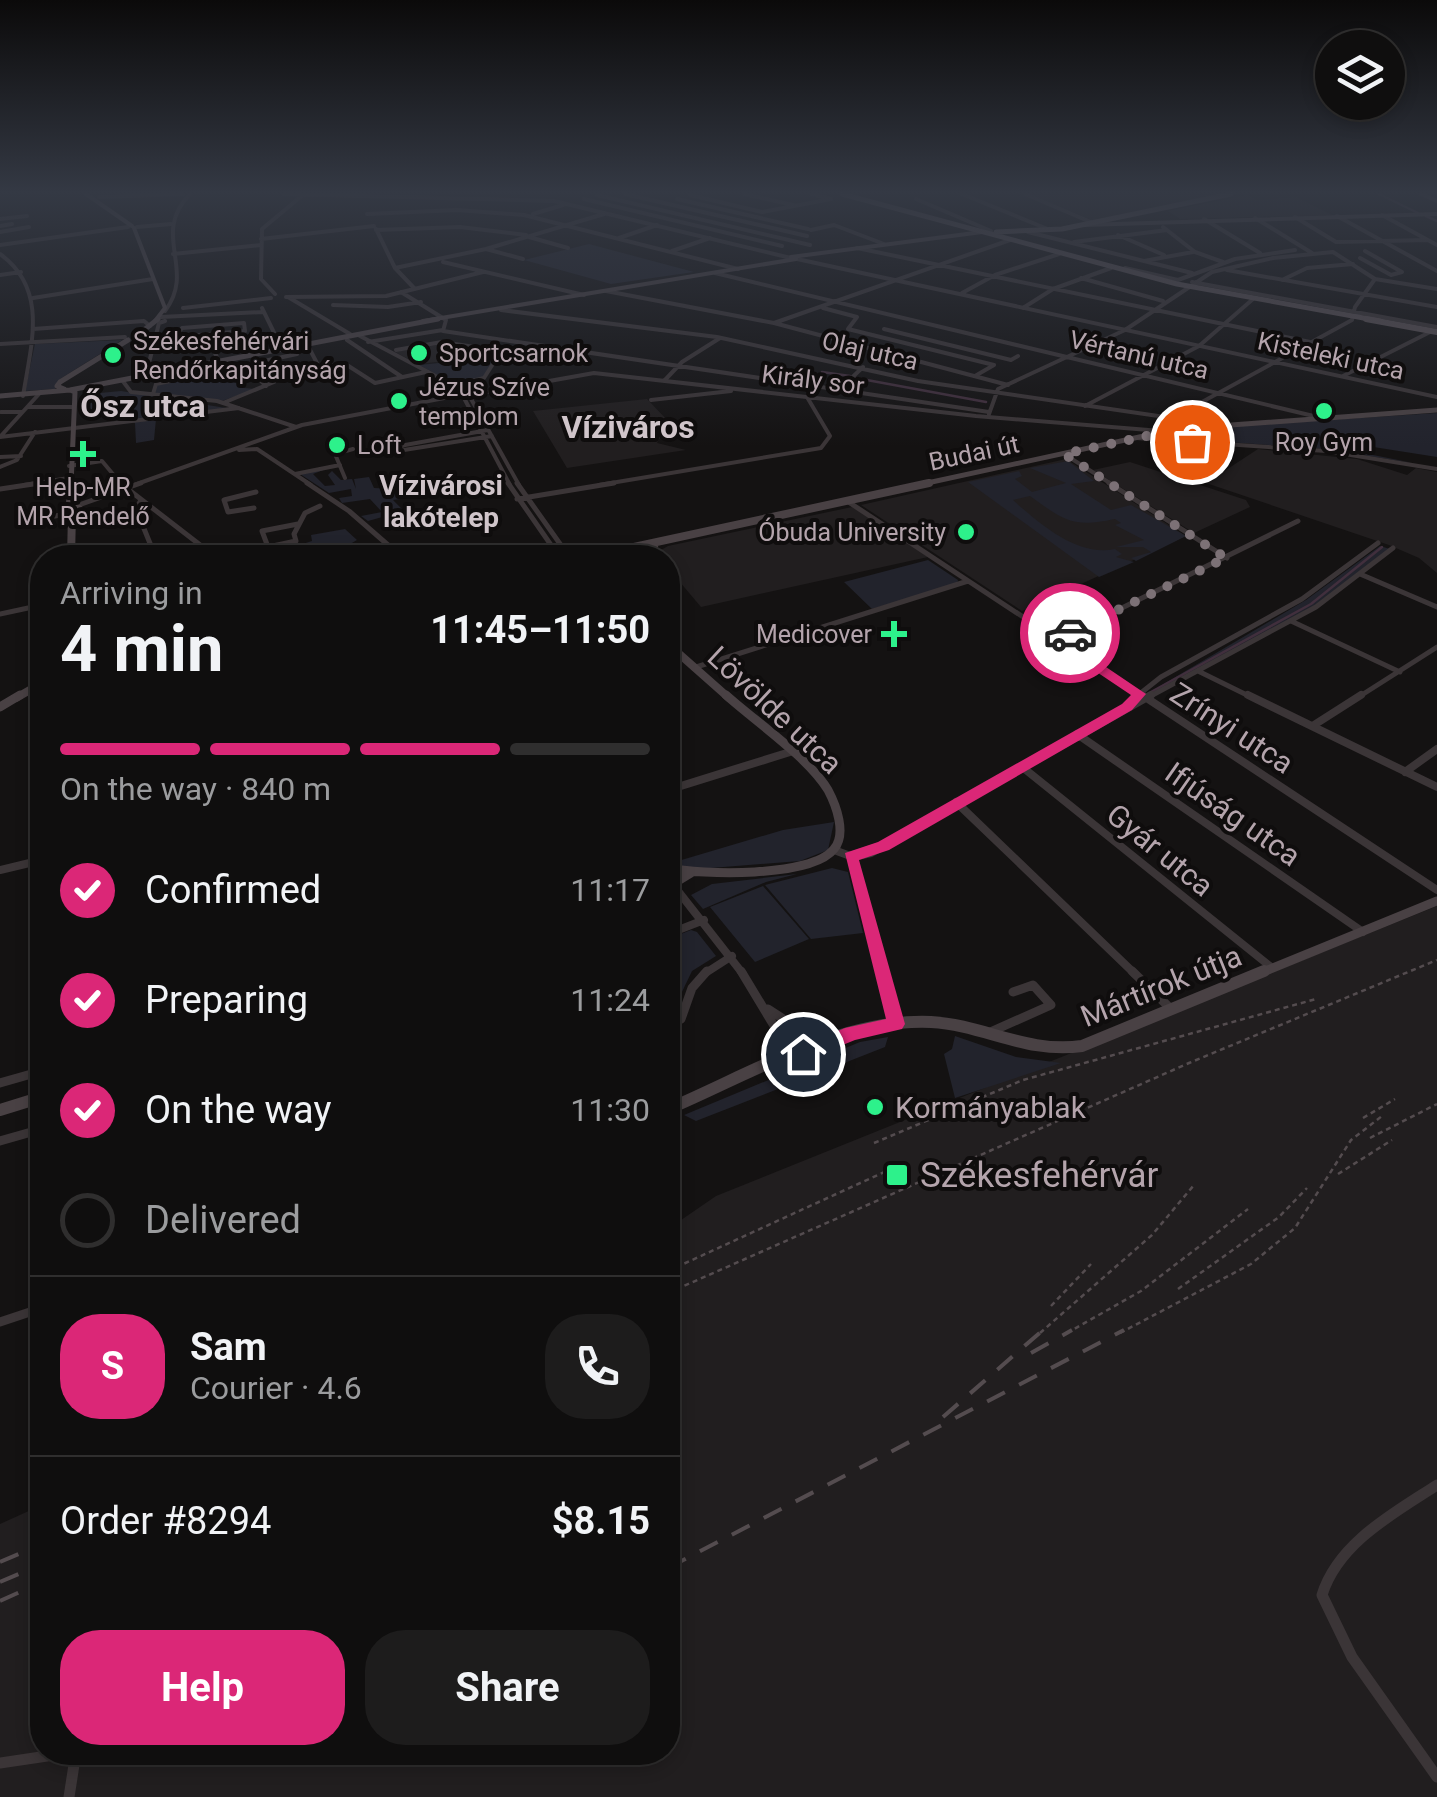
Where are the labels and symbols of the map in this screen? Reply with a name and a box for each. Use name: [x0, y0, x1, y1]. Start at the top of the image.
street label: Vértanú utca: [1067, 325, 1211, 385]
street label: Olaj utca: [819, 326, 921, 376]
street label: Kisteleki utca: [1255, 326, 1407, 386]
place label: Székesfehérvári Rendőrkapitányság: [133, 327, 347, 385]
place label: Sportcsarnok: [439, 339, 589, 368]
marker: Sportcsarnok: [408, 342, 430, 364]
marker: Székesfehérvári Rendőrkapitányság: [102, 344, 124, 366]
street label: Király sor: [760, 359, 866, 401]
place label: Jézus Szíve templom: [419, 373, 550, 431]
district label: Ősz utca: [80, 387, 206, 425]
marker: Jézus Szíve templom: [388, 390, 410, 412]
pin: [1150, 400, 1235, 485]
marker: Roy Gym: [1313, 400, 1335, 422]
district label: Víziváros: [561, 408, 695, 446]
place label: Roy Gym: [1275, 428, 1373, 457]
street label: Budai út: [926, 429, 1022, 477]
place label: Loft: [357, 431, 402, 460]
marker: Loft: [326, 434, 348, 456]
marker: Help-MR MR Rendelő: [70, 441, 96, 467]
district label: Vízivárosi lakótelep: [379, 469, 503, 534]
place label: Help-MR MR Rendelő: [16, 473, 150, 531]
place label: Óbuda University: [758, 517, 946, 547]
marker: Óbuda University: [955, 521, 977, 543]
courier: [1020, 583, 1120, 683]
place label: Medicover: [756, 620, 873, 649]
marker: Medicover: [881, 621, 907, 647]
street label: Lövölde utca: [701, 639, 849, 781]
street label: Zrínyi utca: [1164, 675, 1300, 781]
street label: Ifjúság utca: [1159, 755, 1307, 873]
street label: Gyár utca: [1100, 797, 1220, 903]
street label: Mártírok útja: [1076, 938, 1246, 1034]
pin: [761, 1012, 846, 1097]
place label: Kormányablak: [895, 1090, 1087, 1125]
marker: Kormányablak: [864, 1096, 886, 1118]
place label: Székesfehérvár: [920, 1155, 1159, 1196]
marker: Székesfehérvár: [884, 1162, 910, 1188]

